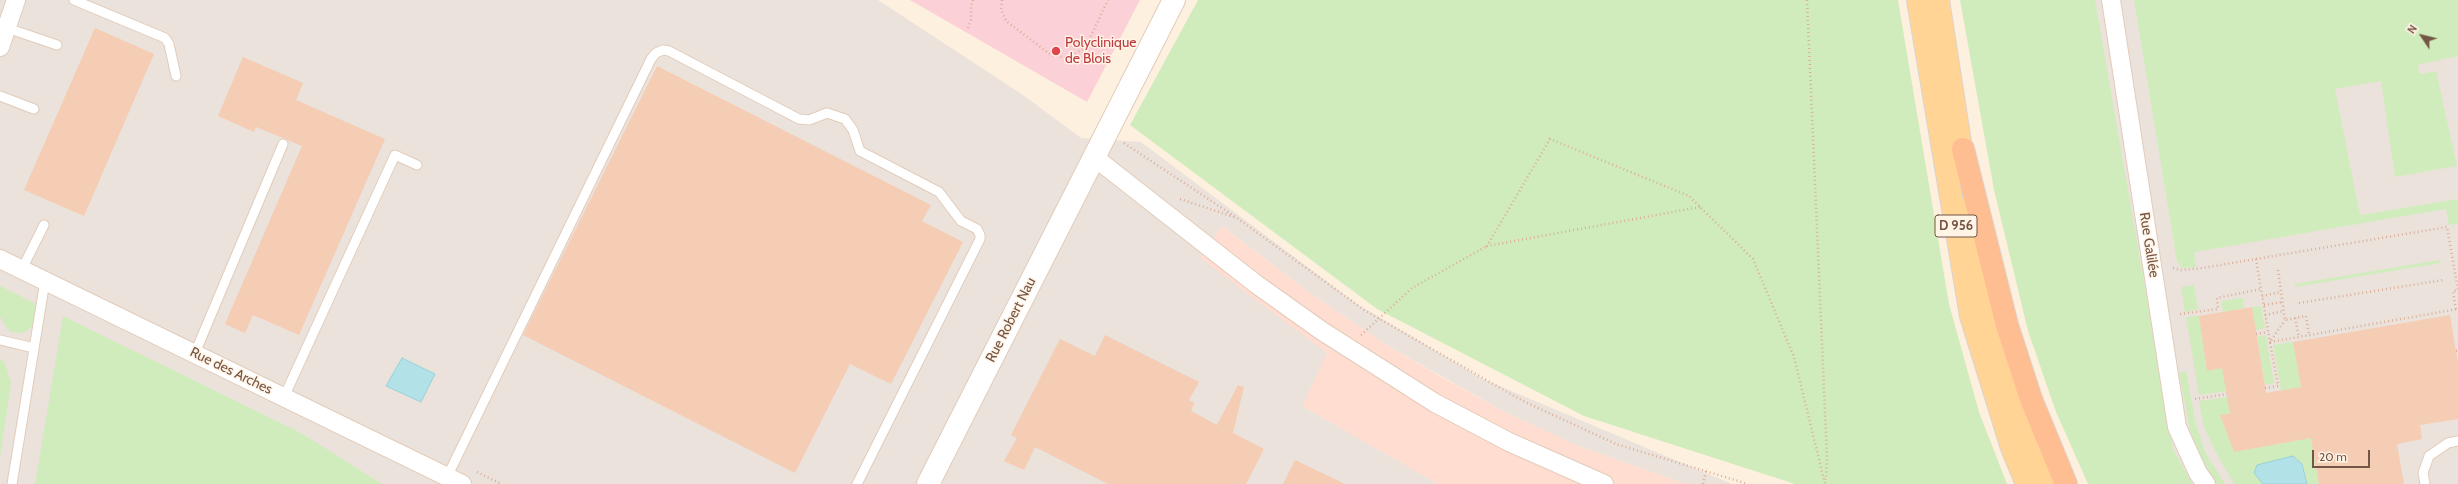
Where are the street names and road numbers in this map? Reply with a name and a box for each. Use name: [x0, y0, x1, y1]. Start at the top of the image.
street label: Rue Galilée: [2136, 211, 2162, 279]
road number: D 956: [1935, 215, 1977, 237]
street label: Rue Robert Nau: [982, 275, 1040, 365]
street label: Rue des Arches: [187, 344, 275, 398]

